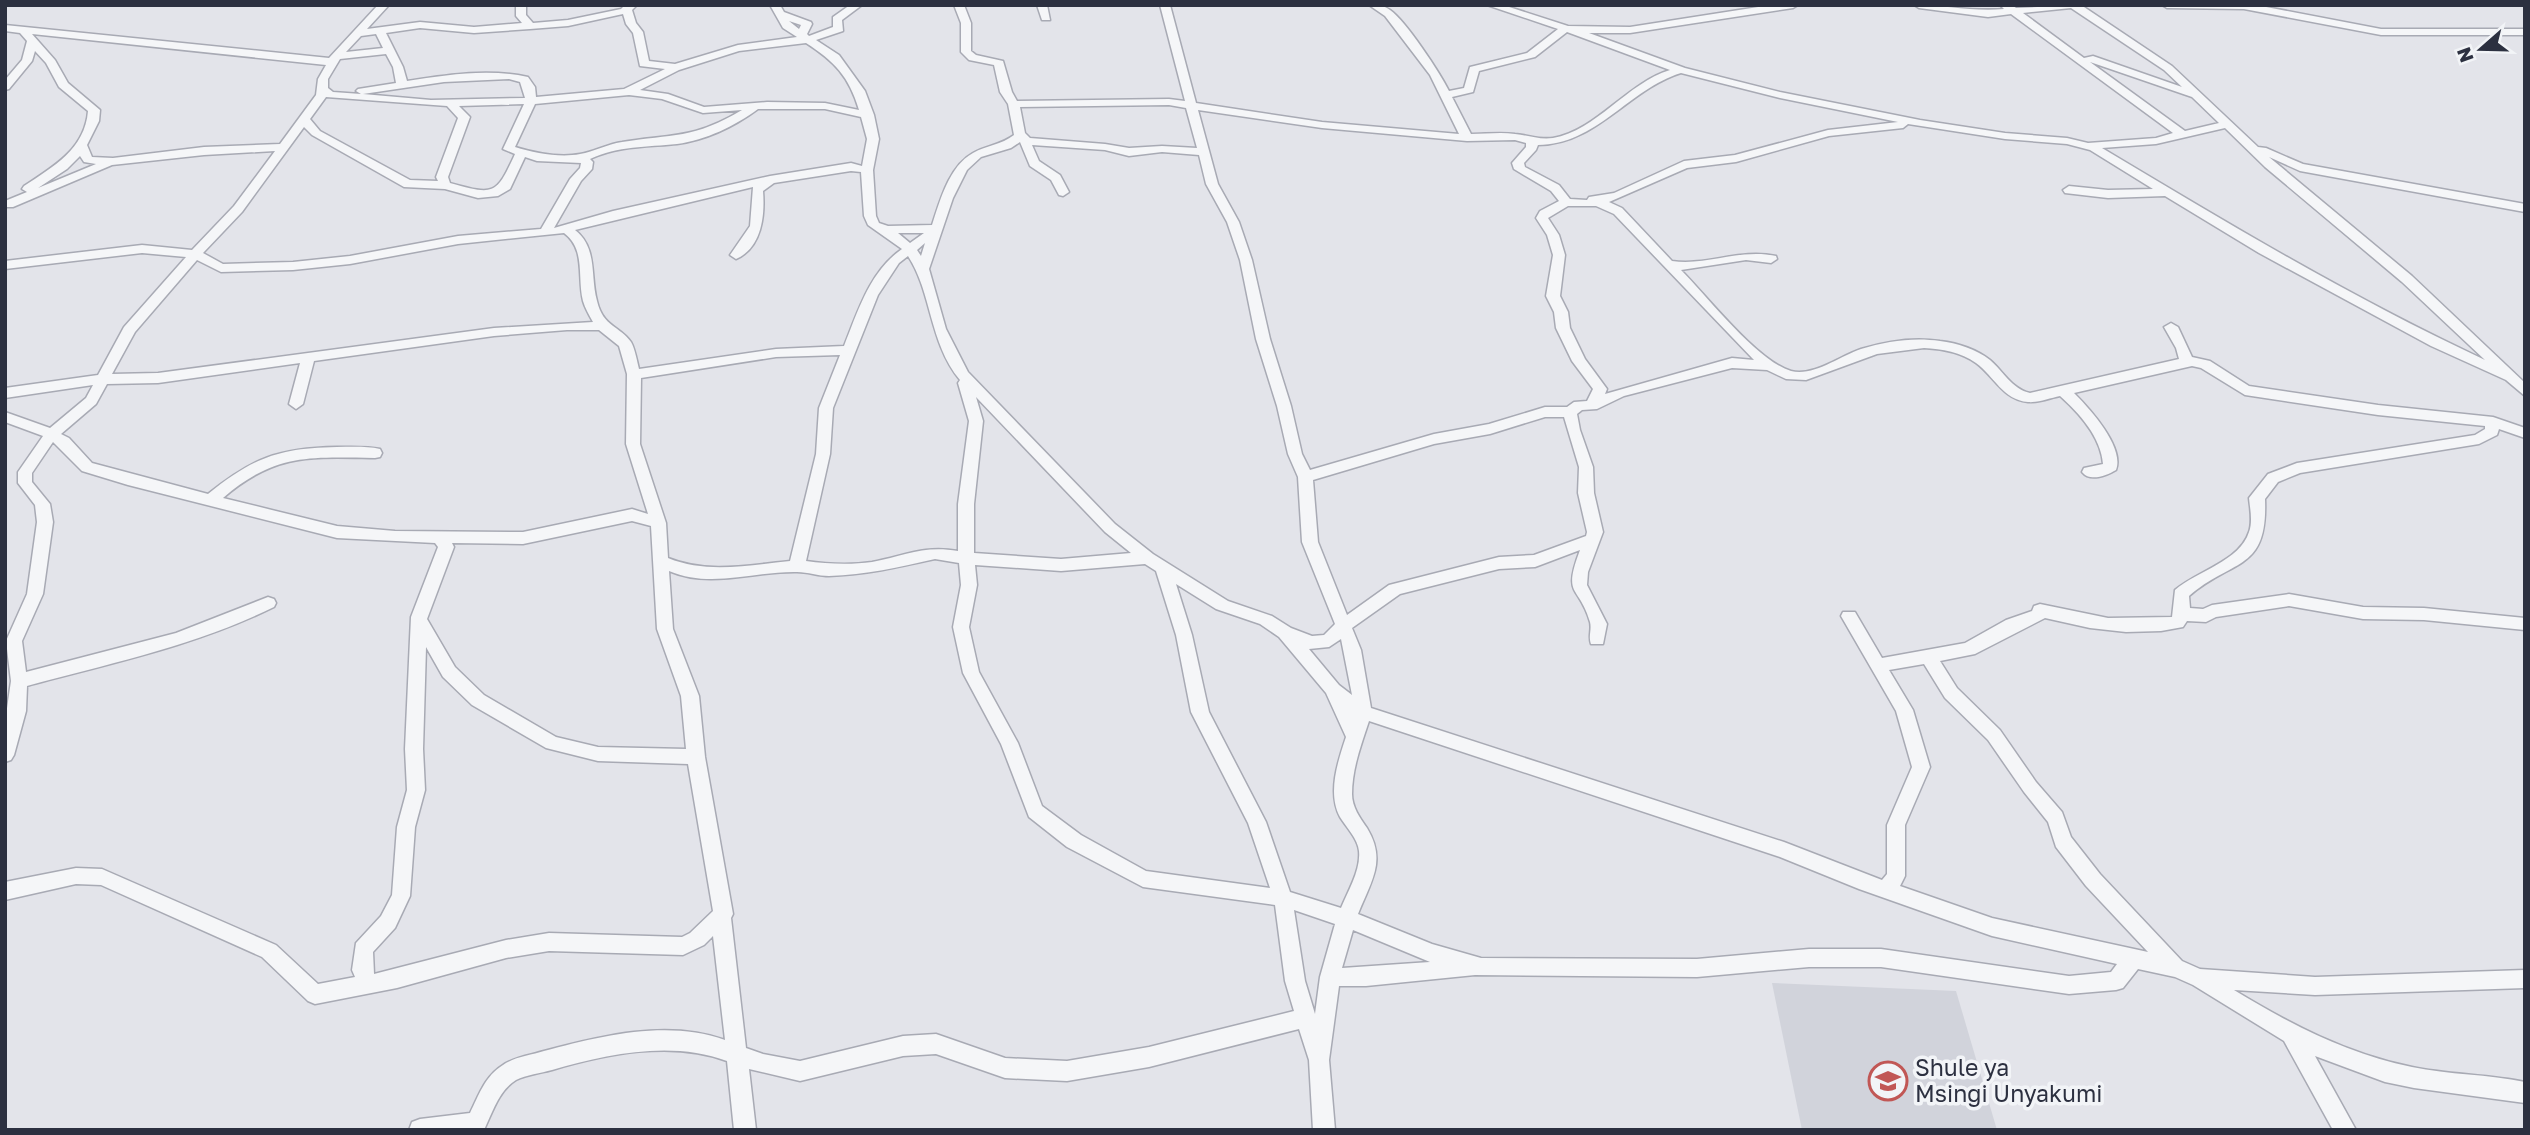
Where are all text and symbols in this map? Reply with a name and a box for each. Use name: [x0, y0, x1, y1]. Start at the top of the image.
north arrow: [2446, 14, 2516, 84]
text: N: [2451, 44, 2478, 66]
place label: Shule ya Msingi Unyakumi: [1915, 1053, 2102, 1107]
school or university icon: Shule ya Msingi Unyakumi: [1867, 1060, 1909, 1102]

